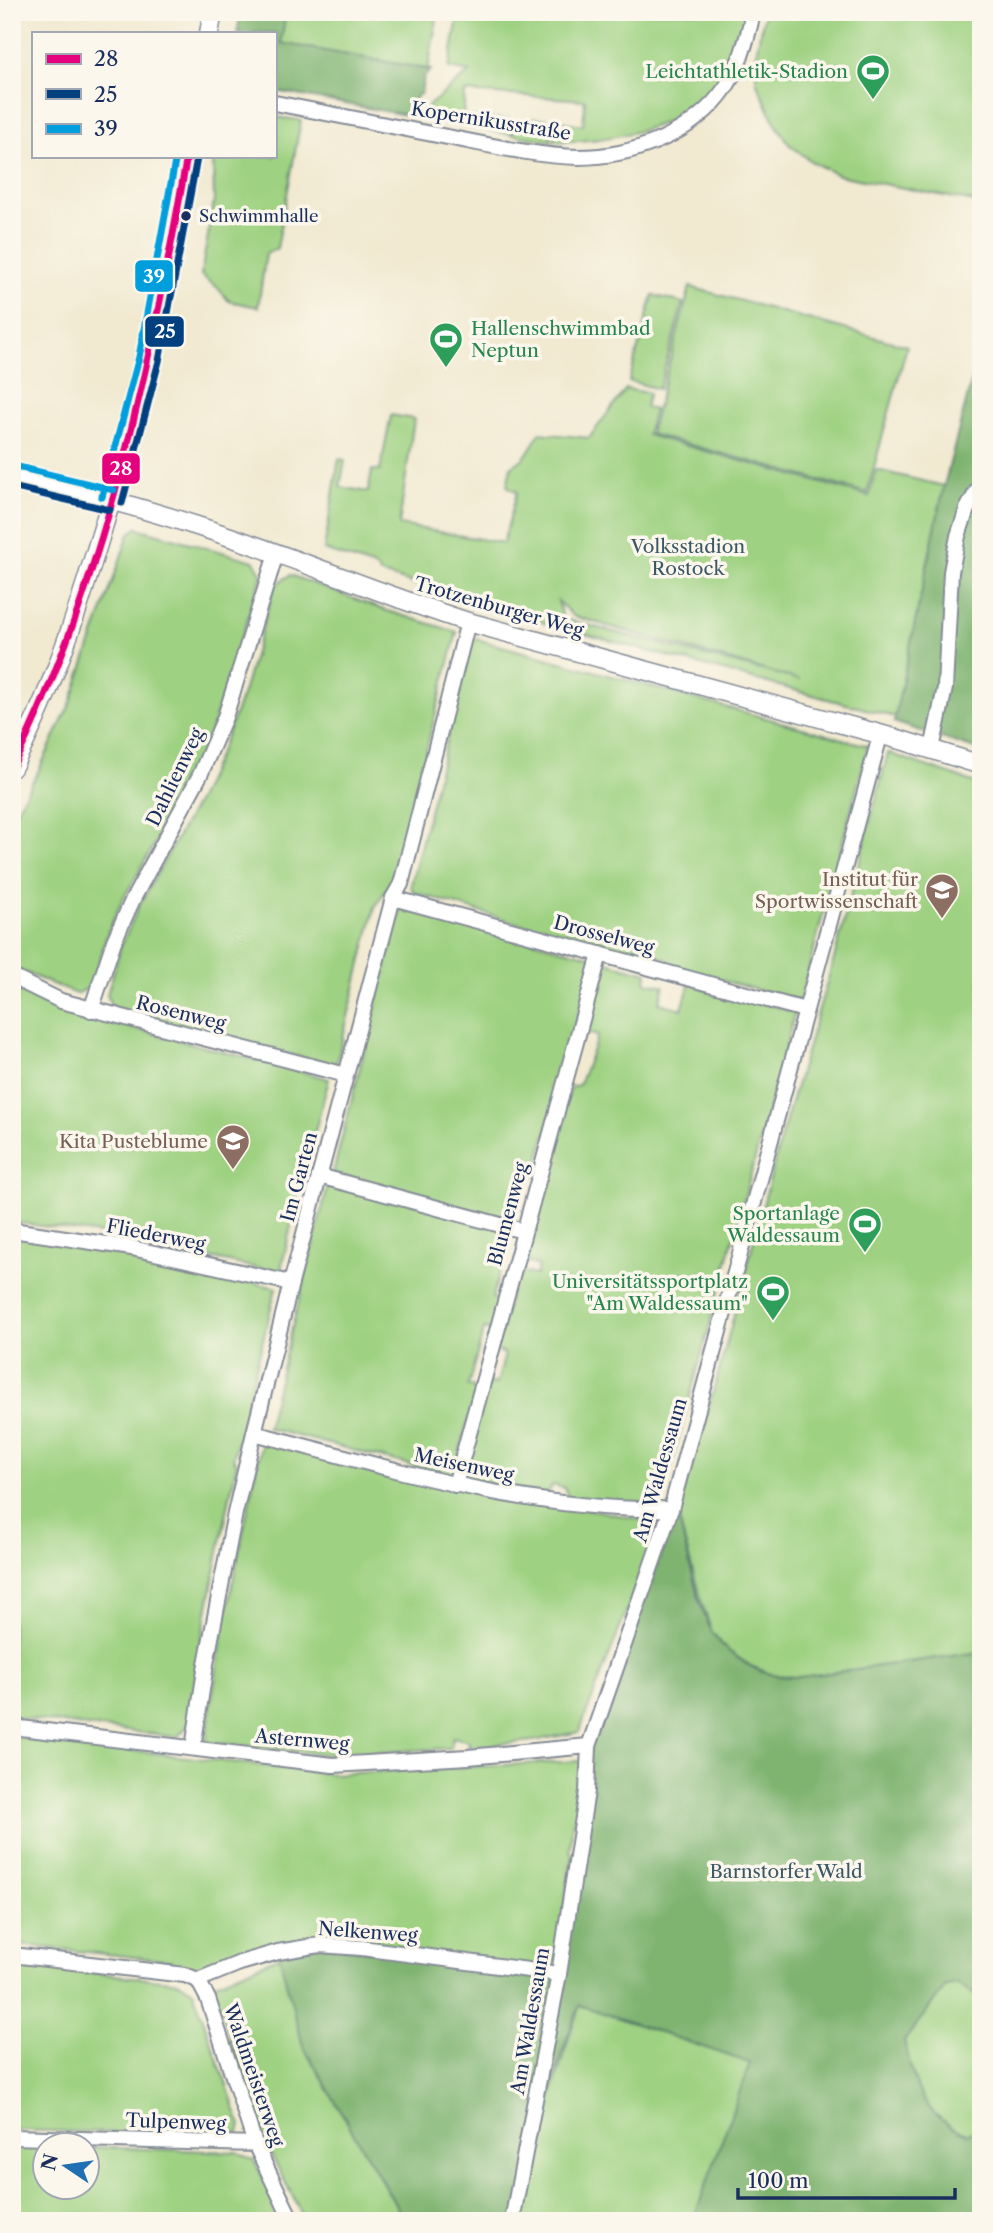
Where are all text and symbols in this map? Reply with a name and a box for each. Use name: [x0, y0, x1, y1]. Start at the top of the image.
legend: [32, 32, 276, 158]
text: 28: [94, 46, 119, 71]
sports icon: Leichtathletik-Stadion: [854, 52, 892, 101]
place label: Leichtathletik-Stadion: [645, 60, 848, 83]
text: 25: [94, 82, 117, 107]
street label: Kopernikusstraße: [409, 97, 573, 145]
text: 39: [94, 116, 118, 141]
place label: Schwimmhalle: [199, 206, 318, 226]
marker: Schwimmhalle: [179, 209, 193, 223]
line badge: 39: [134, 259, 174, 293]
text: 39: [143, 265, 165, 288]
line badge: 25: [144, 315, 185, 348]
place label: Hallenschwimmbad Neptun: [471, 317, 651, 362]
text: 25: [154, 320, 176, 343]
sports icon: Hallenschwimmbad Neptun: [427, 320, 465, 369]
line badge: 28: [101, 452, 141, 485]
text: 28: [110, 457, 132, 480]
park label: Volksstadion Rostock: [630, 535, 745, 580]
street label: Trotzenburger Weg: [412, 572, 587, 642]
street label: Dahlienweg: [141, 723, 209, 830]
place label: Institut für Sportwissenschaft: [755, 868, 918, 913]
school or university icon: Institut für Sportwissenschaft: [923, 871, 961, 920]
street label: Drosselweg: [551, 911, 658, 960]
street label: Rosenweg: [134, 991, 229, 1035]
school or university icon: Kita Pusteblume: [214, 1122, 252, 1171]
street label: Im Garten: [276, 1129, 322, 1225]
place label: Kita Pusteblume: [59, 1130, 208, 1153]
street label: Blumenweg: [483, 1159, 533, 1268]
place label: Sportanlage Waldessaum: [726, 1202, 840, 1247]
sports icon: Sportanlage Waldessaum: [846, 1205, 884, 1254]
street label: Fliederweg: [104, 1214, 208, 1256]
place label: Universitätssportplatz "Am Waldessaum": [552, 1270, 748, 1315]
sports icon: Universitätssportplatz "Am Waldessaum": [754, 1273, 792, 1322]
street label: Am Waldessaum: [628, 1395, 692, 1546]
street label: Meisenweg: [412, 1443, 517, 1487]
street label: Asternweg: [253, 1724, 351, 1756]
park label: Barnstorfer Wald: [709, 1860, 863, 1883]
street label: Nelkenweg: [317, 1917, 419, 1947]
street label: Am Waldessaum: [506, 1945, 554, 2097]
street label: Waldmeisterweg: [218, 1999, 290, 2151]
street label: Tulpenweg: [125, 2109, 228, 2135]
north arrow: [32, 2132, 102, 2202]
text: N: [37, 2152, 63, 2173]
scale bar: [738, 2156, 954, 2200]
text: 100 m: [748, 2168, 809, 2193]

